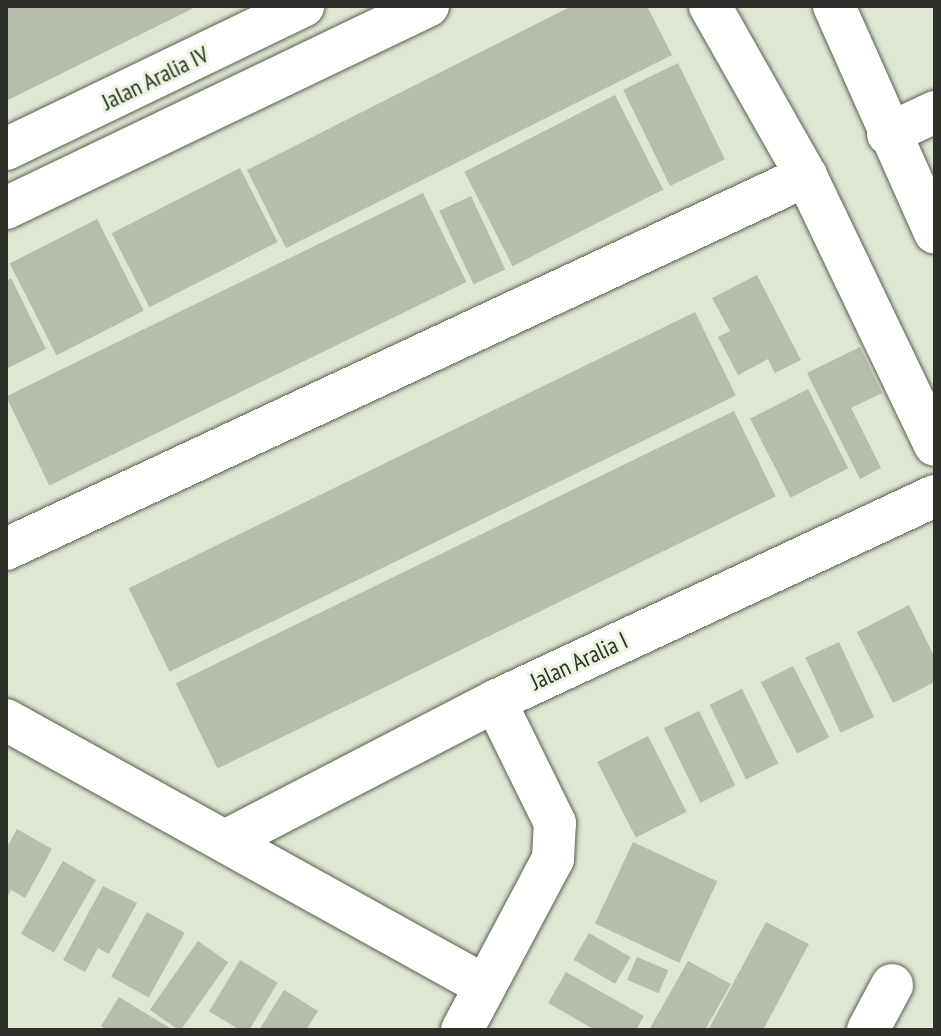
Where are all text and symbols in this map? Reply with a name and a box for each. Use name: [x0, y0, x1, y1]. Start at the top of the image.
street label: Jalan Aralia IV: [97, 40, 213, 116]
street label: Jalan Aralia I: [525, 626, 633, 696]

